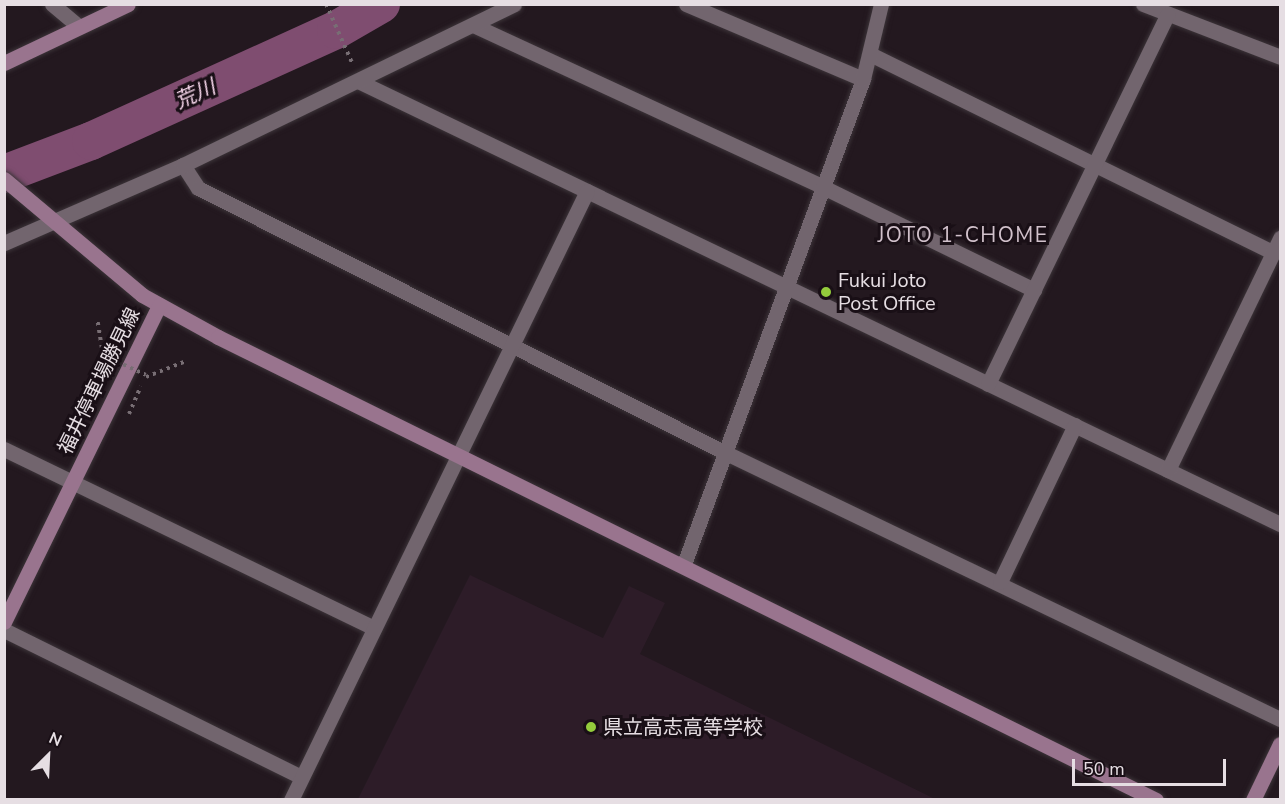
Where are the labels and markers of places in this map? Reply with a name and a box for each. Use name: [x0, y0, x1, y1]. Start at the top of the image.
place label: Fukui Joto Post Office: [838, 268, 936, 315]
marker: Fukui Joto Post Office: [819, 285, 833, 299]
place label: 県立高志高等学校: [603, 715, 763, 739]
marker: 県立高志高等学校: [584, 720, 598, 734]

